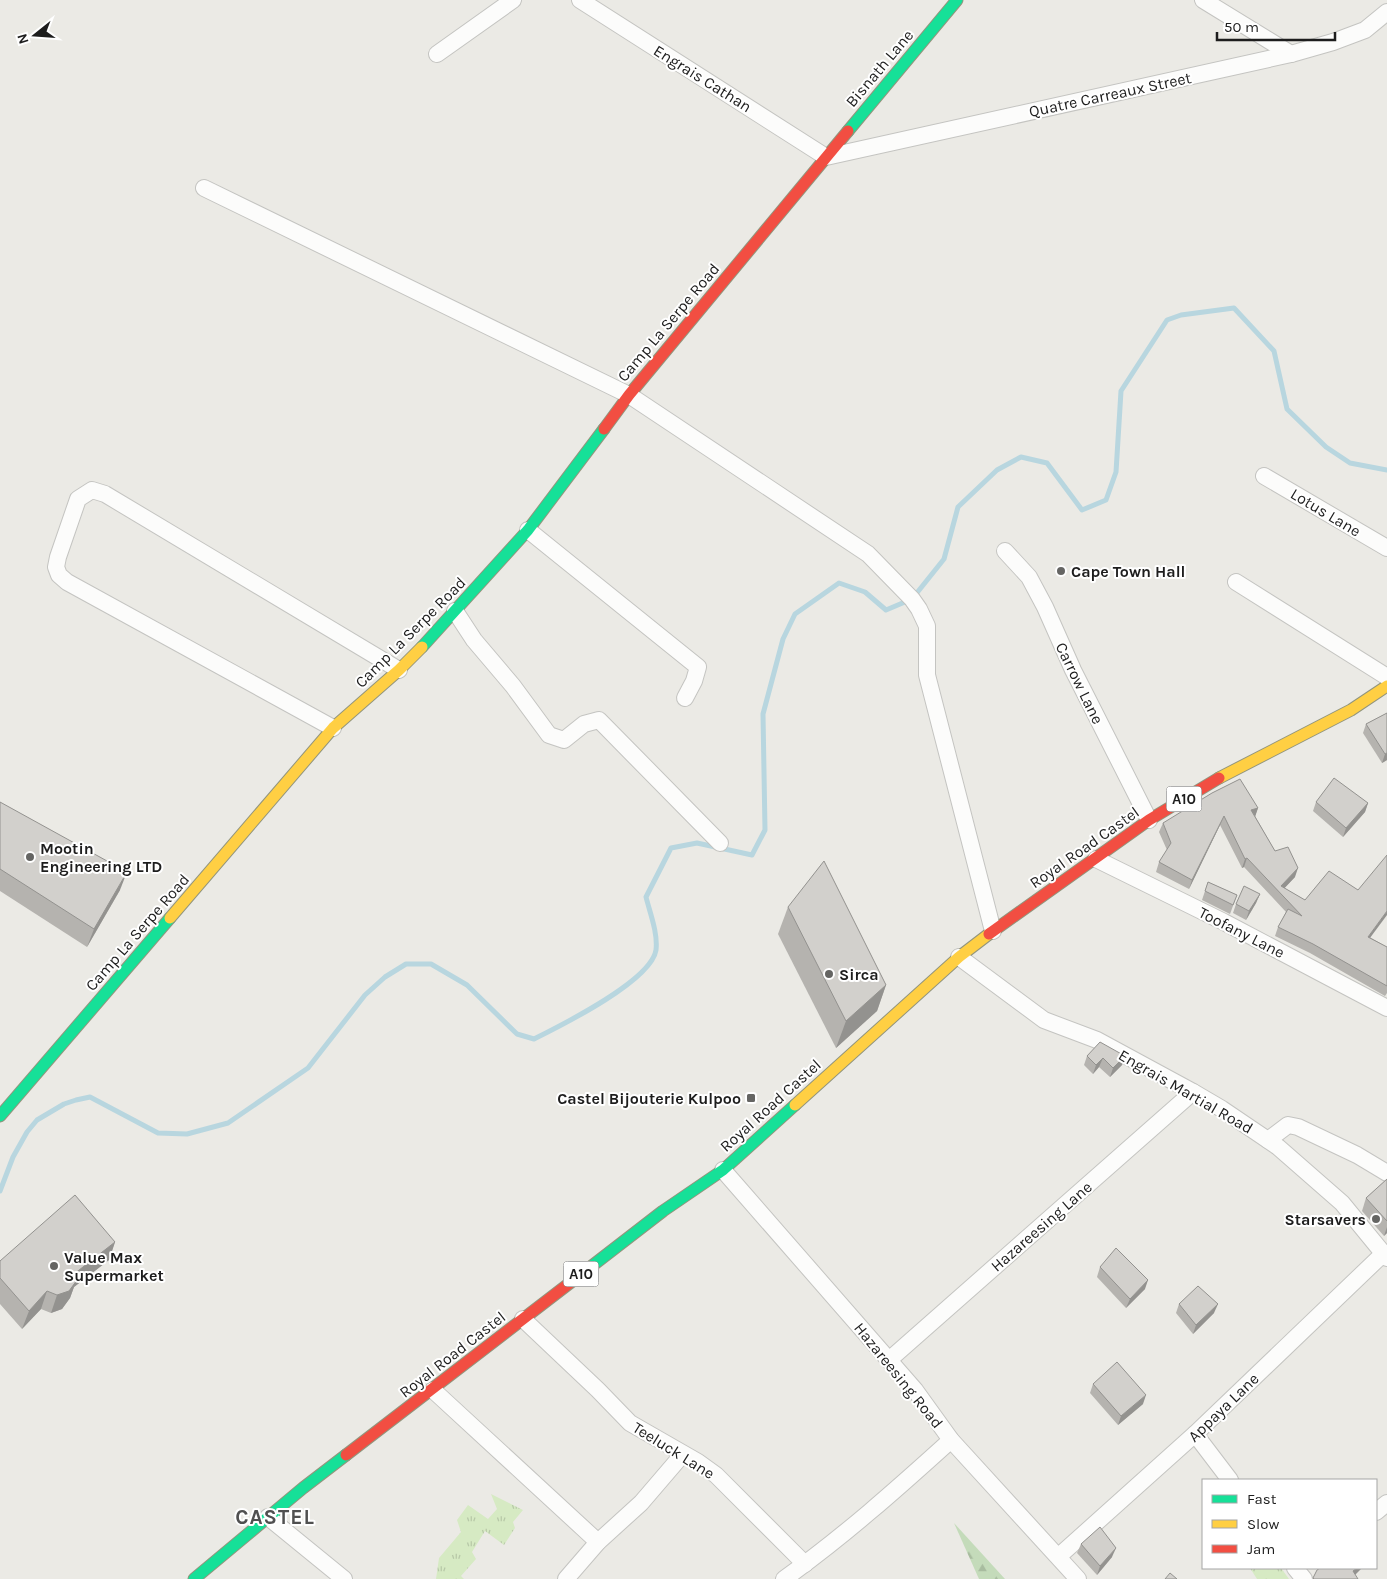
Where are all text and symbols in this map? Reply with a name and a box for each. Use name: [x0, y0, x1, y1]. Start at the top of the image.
north arrow: [10, 10, 60, 60]
scale bar: [1217, 10, 1334, 42]
text: 50 m: [1224, 18, 1259, 36]
street label: Bisnath Lane: [842, 26, 917, 111]
text: N: [13, 31, 33, 46]
street label: Engrais Cathan: [650, 41, 755, 116]
street label: Quatre Carreaux Street: [1027, 68, 1193, 121]
street label: Camp La Serpe Road: [613, 259, 723, 385]
street label: Lotus Lane: [1287, 484, 1364, 541]
place label: Cape Town Hall: [1071, 562, 1185, 581]
marker: Cape Town Hall: [1055, 565, 1067, 577]
street label: Camp La Serpe Road: [351, 573, 470, 692]
street label: Carrow Lane: [1052, 639, 1107, 727]
road number: A10: [1166, 786, 1202, 812]
street label: Royal Road Castel: [1026, 803, 1143, 892]
place label: Mootin Engineering LTD: [40, 839, 162, 876]
marker: Mootin Engineering LTD: [24, 851, 36, 863]
street label: Camp La Serpe Road: [81, 870, 193, 995]
street label: Toofany Lane: [1196, 903, 1288, 962]
place label: Sirca: [839, 965, 879, 984]
marker: Sirca: [823, 968, 835, 980]
street label: Engrais Martial Road: [1115, 1045, 1256, 1138]
street label: Royal Road Castel: [716, 1055, 825, 1156]
place label: Castel Bijouterie Kulpoo: [557, 1089, 741, 1108]
marker: Castel Bijouterie Kulpoo: [745, 1092, 757, 1104]
street label: Hazareesing Lane: [987, 1177, 1096, 1276]
place label: Starsavers: [1285, 1210, 1366, 1229]
marker: Starsavers: [1370, 1213, 1382, 1225]
place label: Value Max Supermarket: [64, 1248, 164, 1285]
marker: Value Max Supermarket: [48, 1260, 60, 1272]
road number: A10: [564, 1262, 598, 1286]
street label: Royal Road Castel: [395, 1307, 509, 1402]
street label: Hazareesing Road: [850, 1319, 947, 1432]
street label: Appaya Lane: [1184, 1369, 1263, 1446]
street label: Teeluck Lane: [629, 1418, 718, 1483]
legend: [1202, 1479, 1377, 1569]
text: Fast: [1247, 1490, 1277, 1508]
district label: CASTEL: [235, 1505, 315, 1529]
text: Slow: [1247, 1515, 1279, 1533]
text: Jam: [1247, 1540, 1275, 1558]

